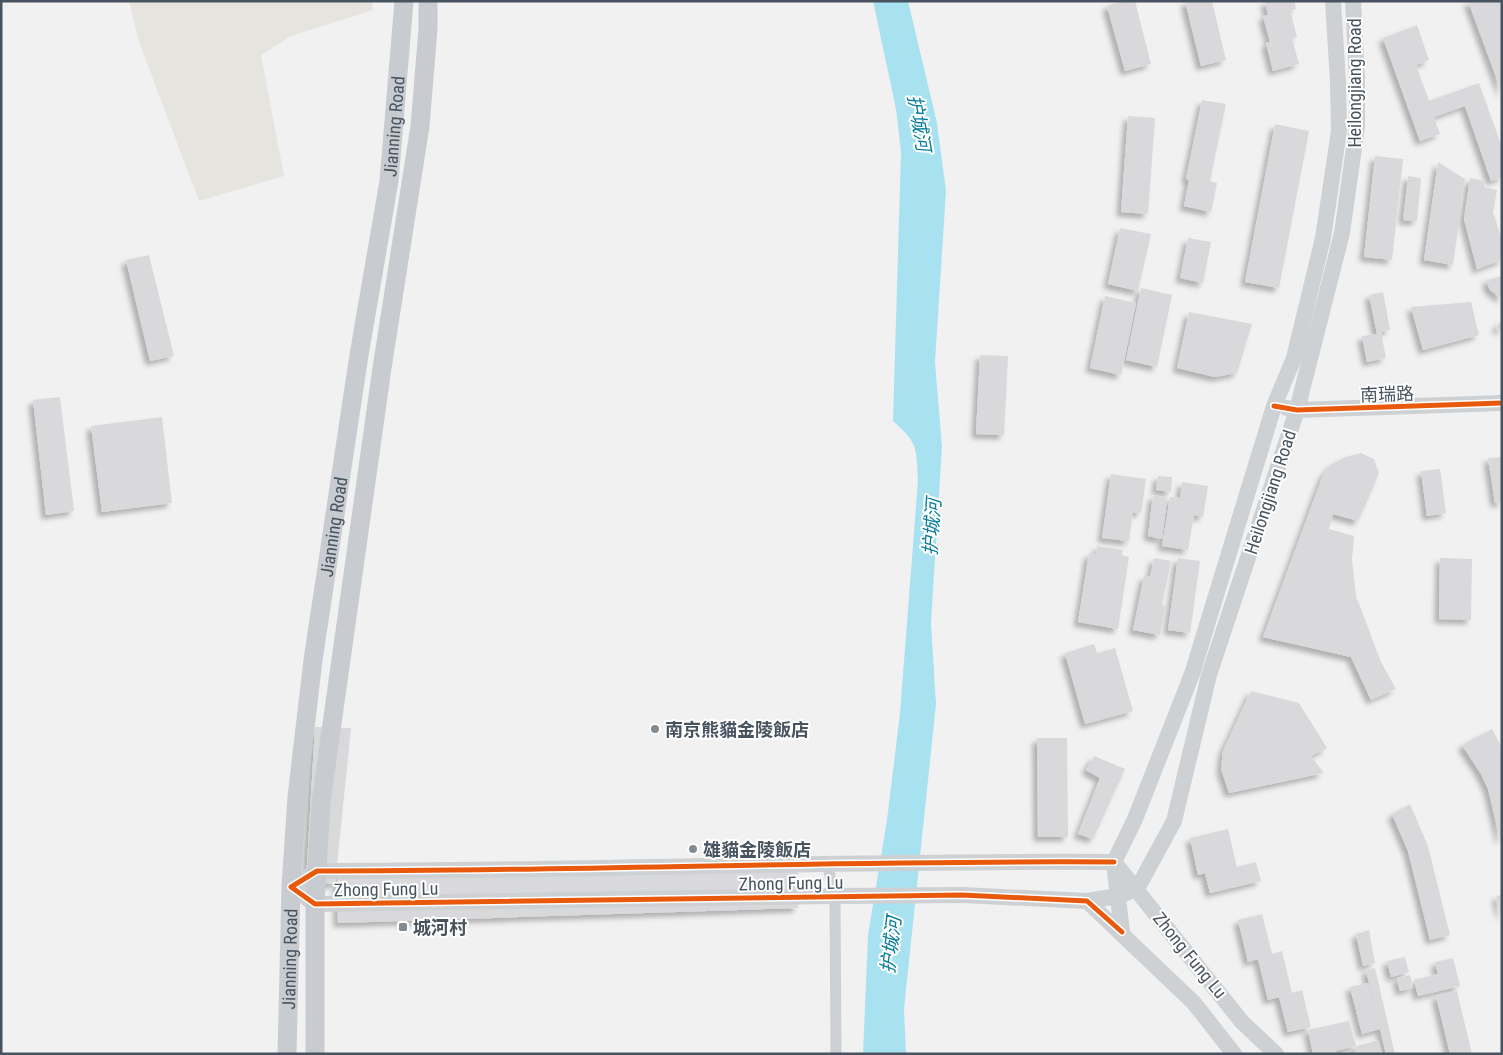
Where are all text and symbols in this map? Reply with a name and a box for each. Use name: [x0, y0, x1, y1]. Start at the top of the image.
street label: Heilongjiang Road: [1344, 18, 1365, 148]
street label: Jianning Road: [379, 75, 408, 178]
water label: 护城河: [903, 93, 936, 157]
street label: 南瑞路: [1360, 383, 1414, 405]
street label: Heilongjiang Road: [1240, 427, 1300, 557]
street label: Jianning Road: [315, 475, 351, 578]
water label: 护城河: [919, 494, 946, 556]
place label: 南京熊貓金陵飯店: [665, 719, 809, 740]
marker: 南京熊貓金陵飯店: [649, 723, 661, 735]
place label: 雄貓金陵飯店: [703, 839, 811, 860]
marker: 雄貓金陵飯店: [687, 843, 699, 855]
street label: Zhong Fung Lu: [739, 872, 843, 894]
street label: Zhong Fung Lu: [334, 878, 438, 900]
street label: Jianning Road: [278, 908, 301, 1010]
street label: Zhong Fung Lu: [1149, 908, 1231, 1002]
water label: 护城河: [876, 911, 906, 975]
place label: 城河村: [413, 917, 467, 938]
marker: 城河村: [397, 921, 409, 933]

